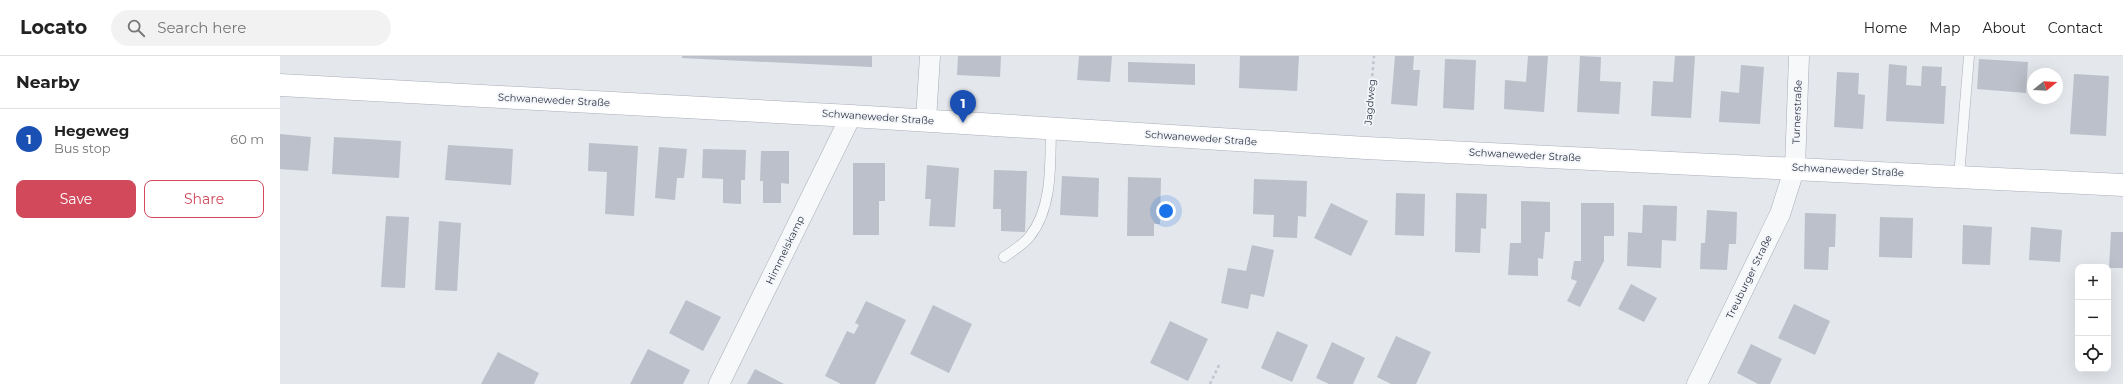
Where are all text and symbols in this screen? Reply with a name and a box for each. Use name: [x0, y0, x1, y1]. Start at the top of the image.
search box: [111, 10, 391, 46]
text: Locato: [20, 16, 87, 39]
icon: search: [125, 17, 147, 39]
text: Search here: [157, 18, 246, 37]
text: Home: [1864, 19, 1907, 37]
text: Map: [1929, 19, 1960, 37]
text: About: [1982, 19, 2026, 37]
text: Contact: [2048, 19, 2103, 37]
north arrow: [2027, 68, 2063, 104]
text: Nearby: [16, 72, 80, 92]
street label: Jagdweg: [1361, 78, 1378, 127]
street label: Turnerstraße: [1789, 80, 1805, 144]
pin: 1: [950, 90, 976, 123]
street label: Schwaneweder Straße: [498, 91, 610, 109]
street label: Schwaneweder Straße: [822, 107, 934, 127]
text: Hegeweg: [54, 121, 129, 140]
street label: Schwaneweder Straße: [1145, 128, 1257, 148]
text: 1: [26, 131, 32, 147]
text: 60 m: [230, 131, 264, 147]
text: Bus stop: [54, 140, 111, 156]
street label: Schwaneweder Straße: [1469, 146, 1581, 164]
street label: Schwaneweder Straße: [1792, 161, 1904, 179]
button: Save: [16, 180, 136, 218]
button: Share: [144, 180, 264, 218]
your location: [1156, 201, 1176, 221]
street label: Himmelskamp: [763, 213, 807, 286]
street label: Treuburger Straße: [1723, 233, 1775, 321]
map controls: [2075, 264, 2111, 372]
button: +: [2075, 264, 2111, 300]
button: −: [2075, 300, 2111, 336]
button: locate: [2075, 336, 2111, 372]

